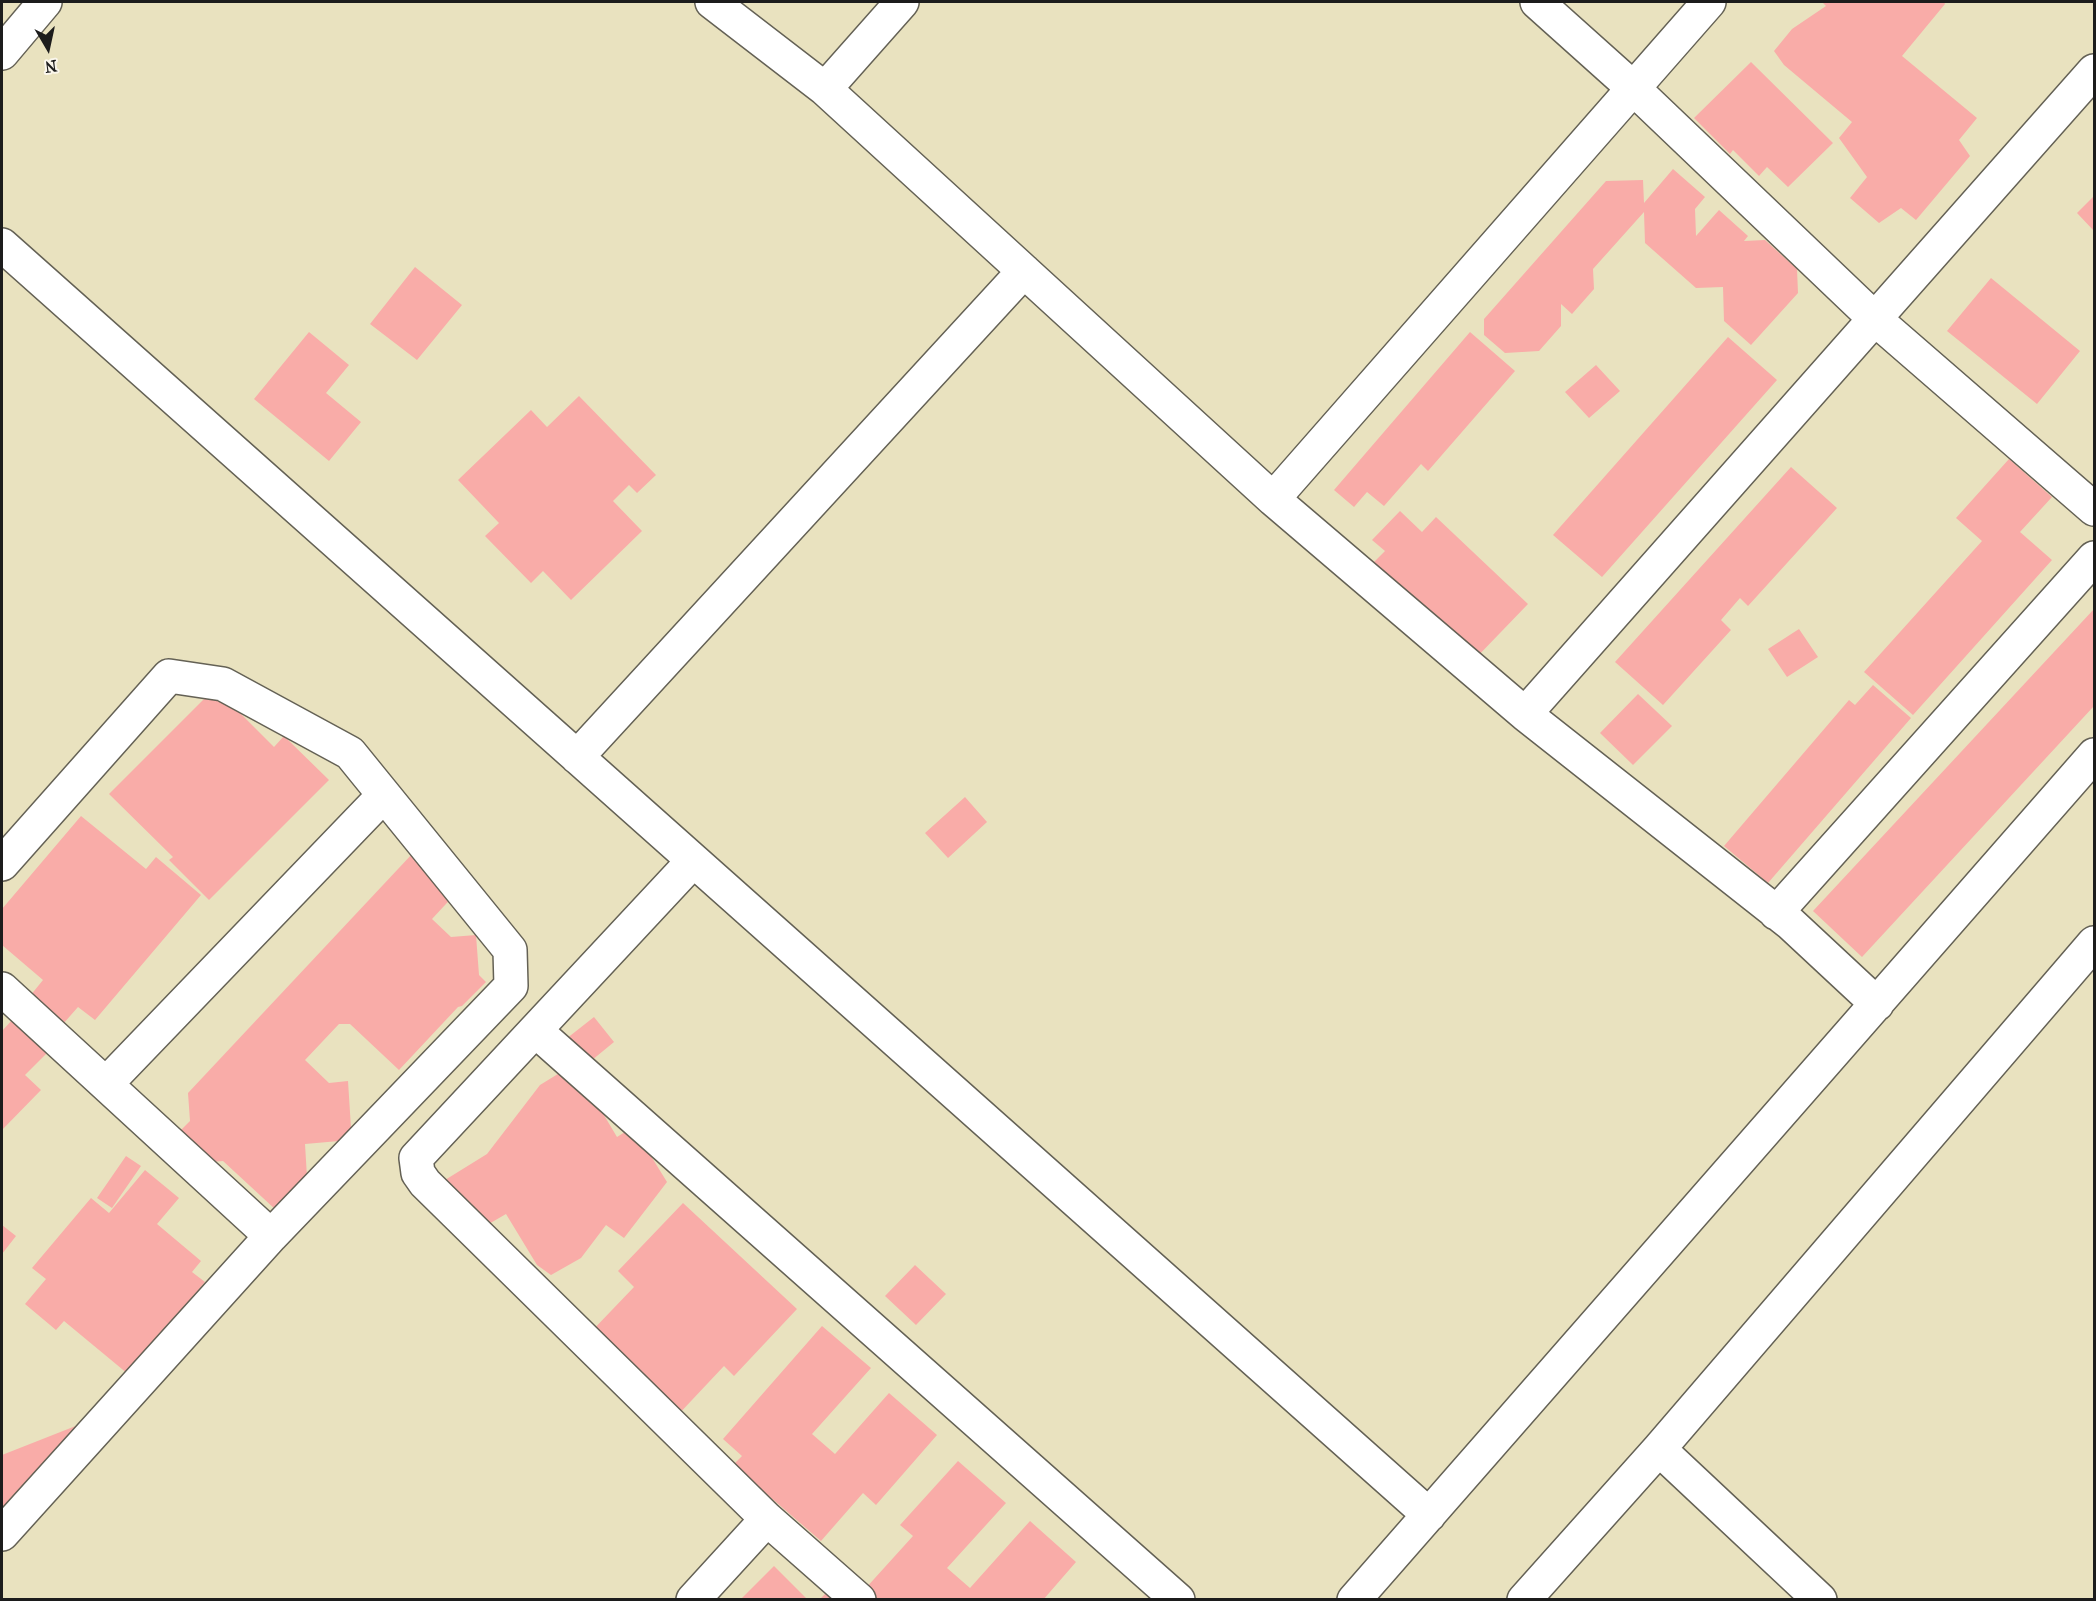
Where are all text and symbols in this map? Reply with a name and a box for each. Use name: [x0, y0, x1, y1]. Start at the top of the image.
north arrow: [18, 18, 78, 78]
text: N: [43, 56, 58, 77]

